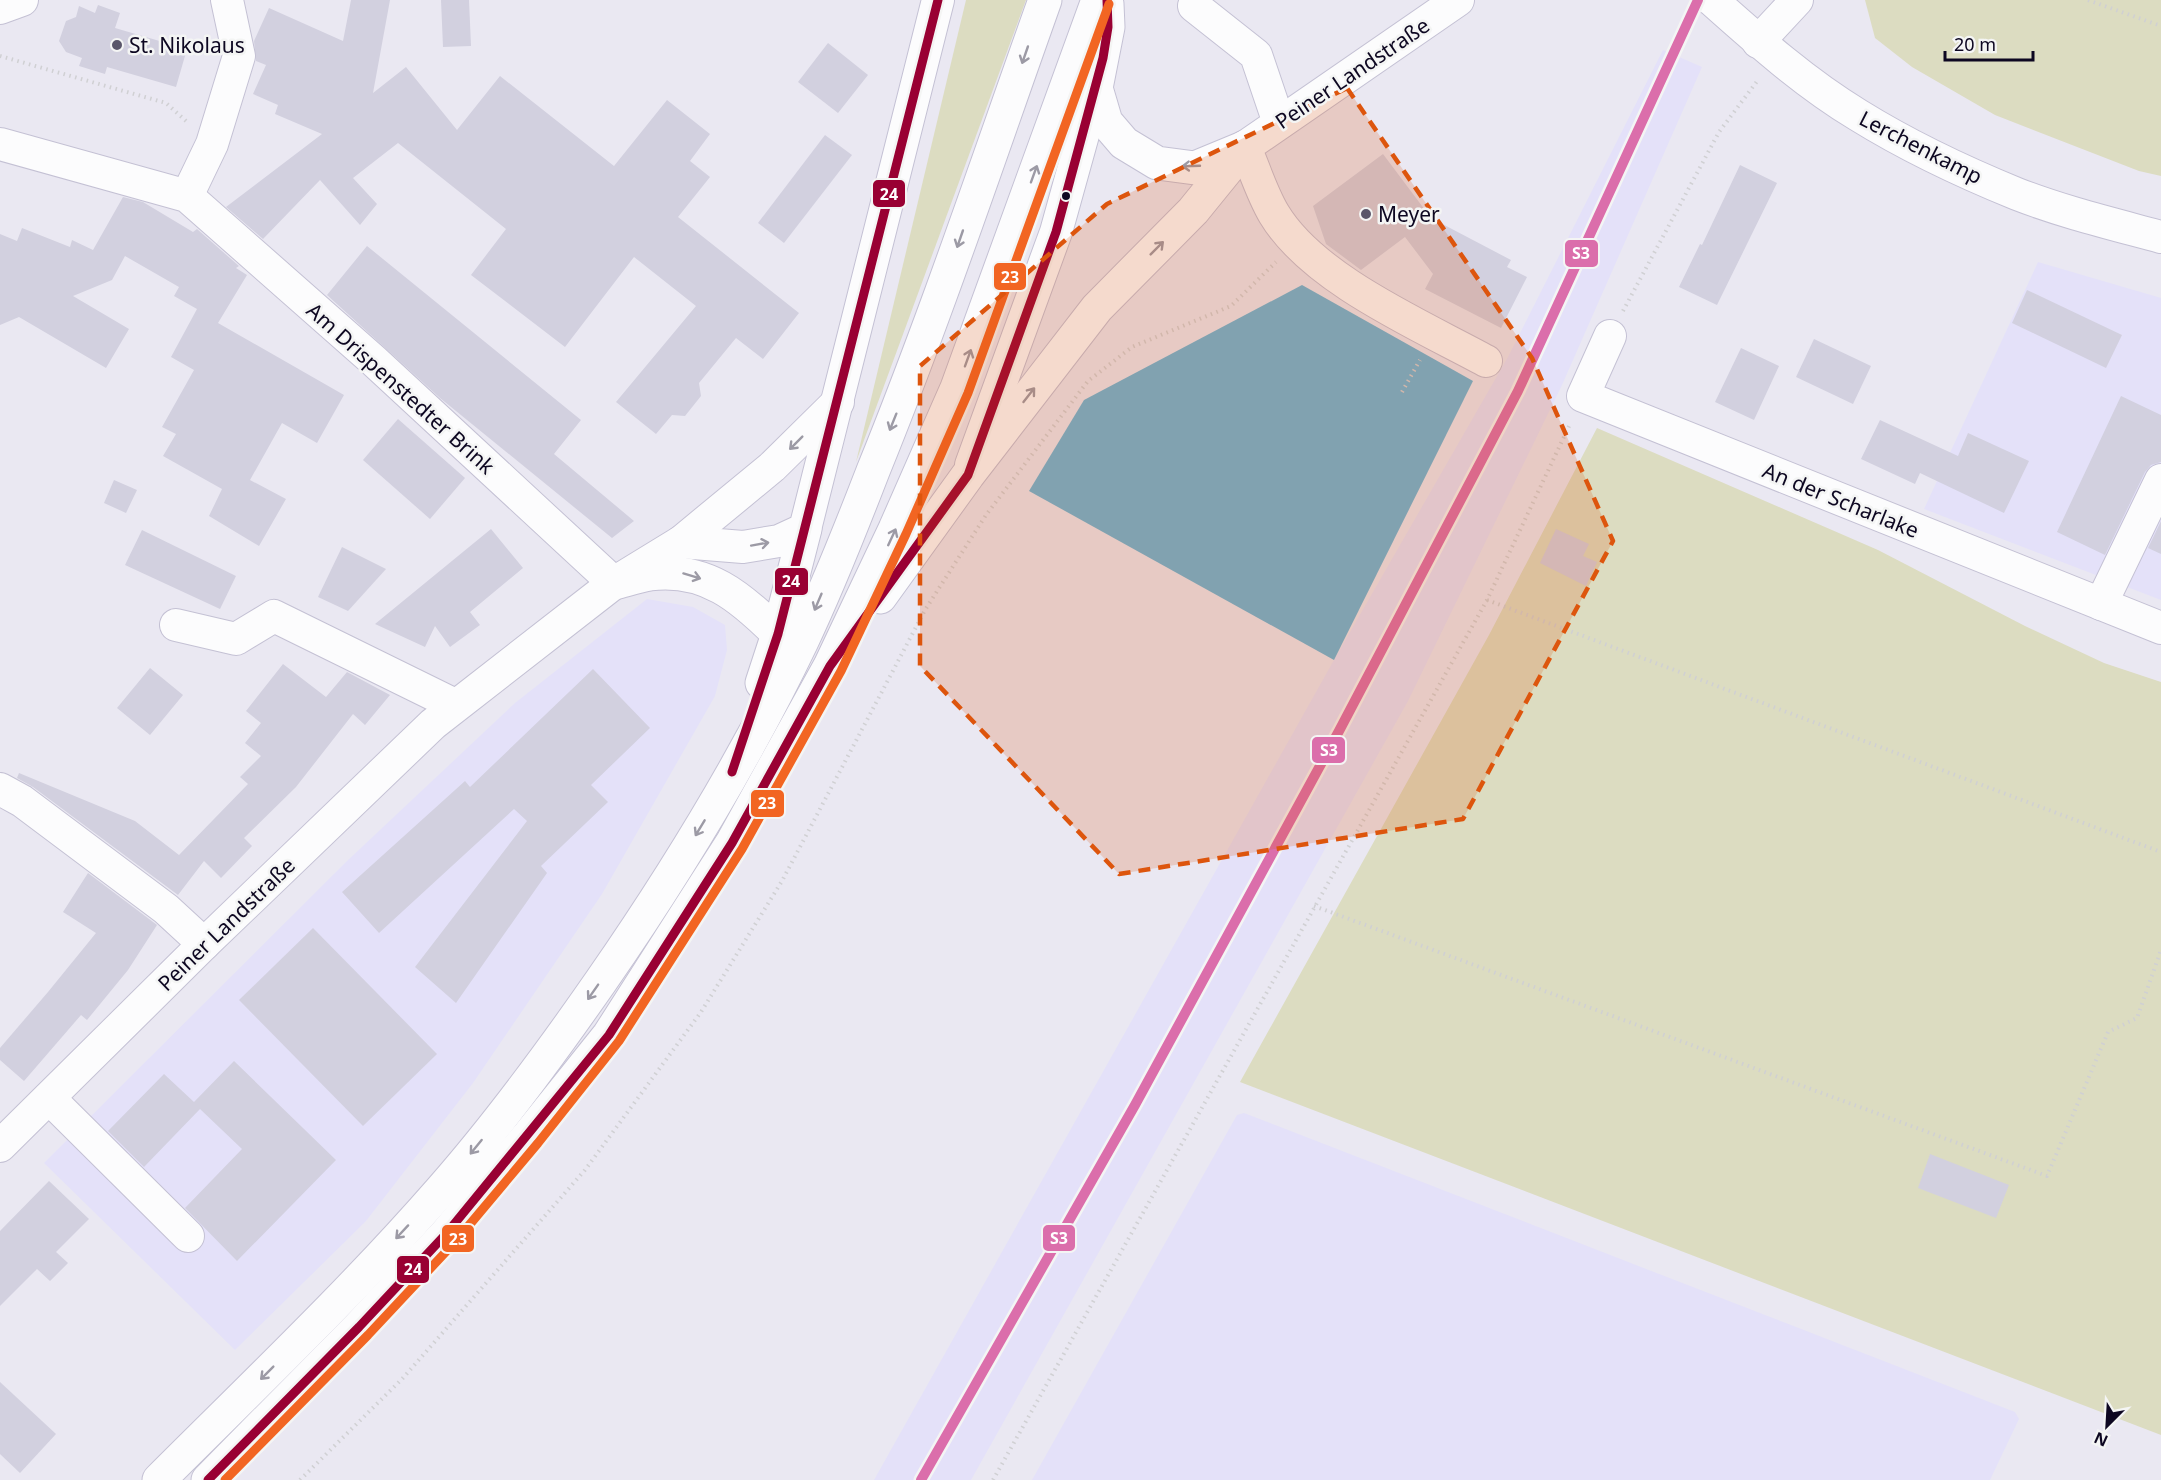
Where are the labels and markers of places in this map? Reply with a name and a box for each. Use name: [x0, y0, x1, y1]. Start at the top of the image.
place label: St. Nikolaus: [129, 31, 245, 59]
marker: St. Nikolaus: [110, 38, 124, 52]
unlabelled marker: [1060, 190, 1072, 202]
place label: Meyer: [1378, 200, 1440, 228]
marker: Meyer: [1359, 207, 1373, 221]

